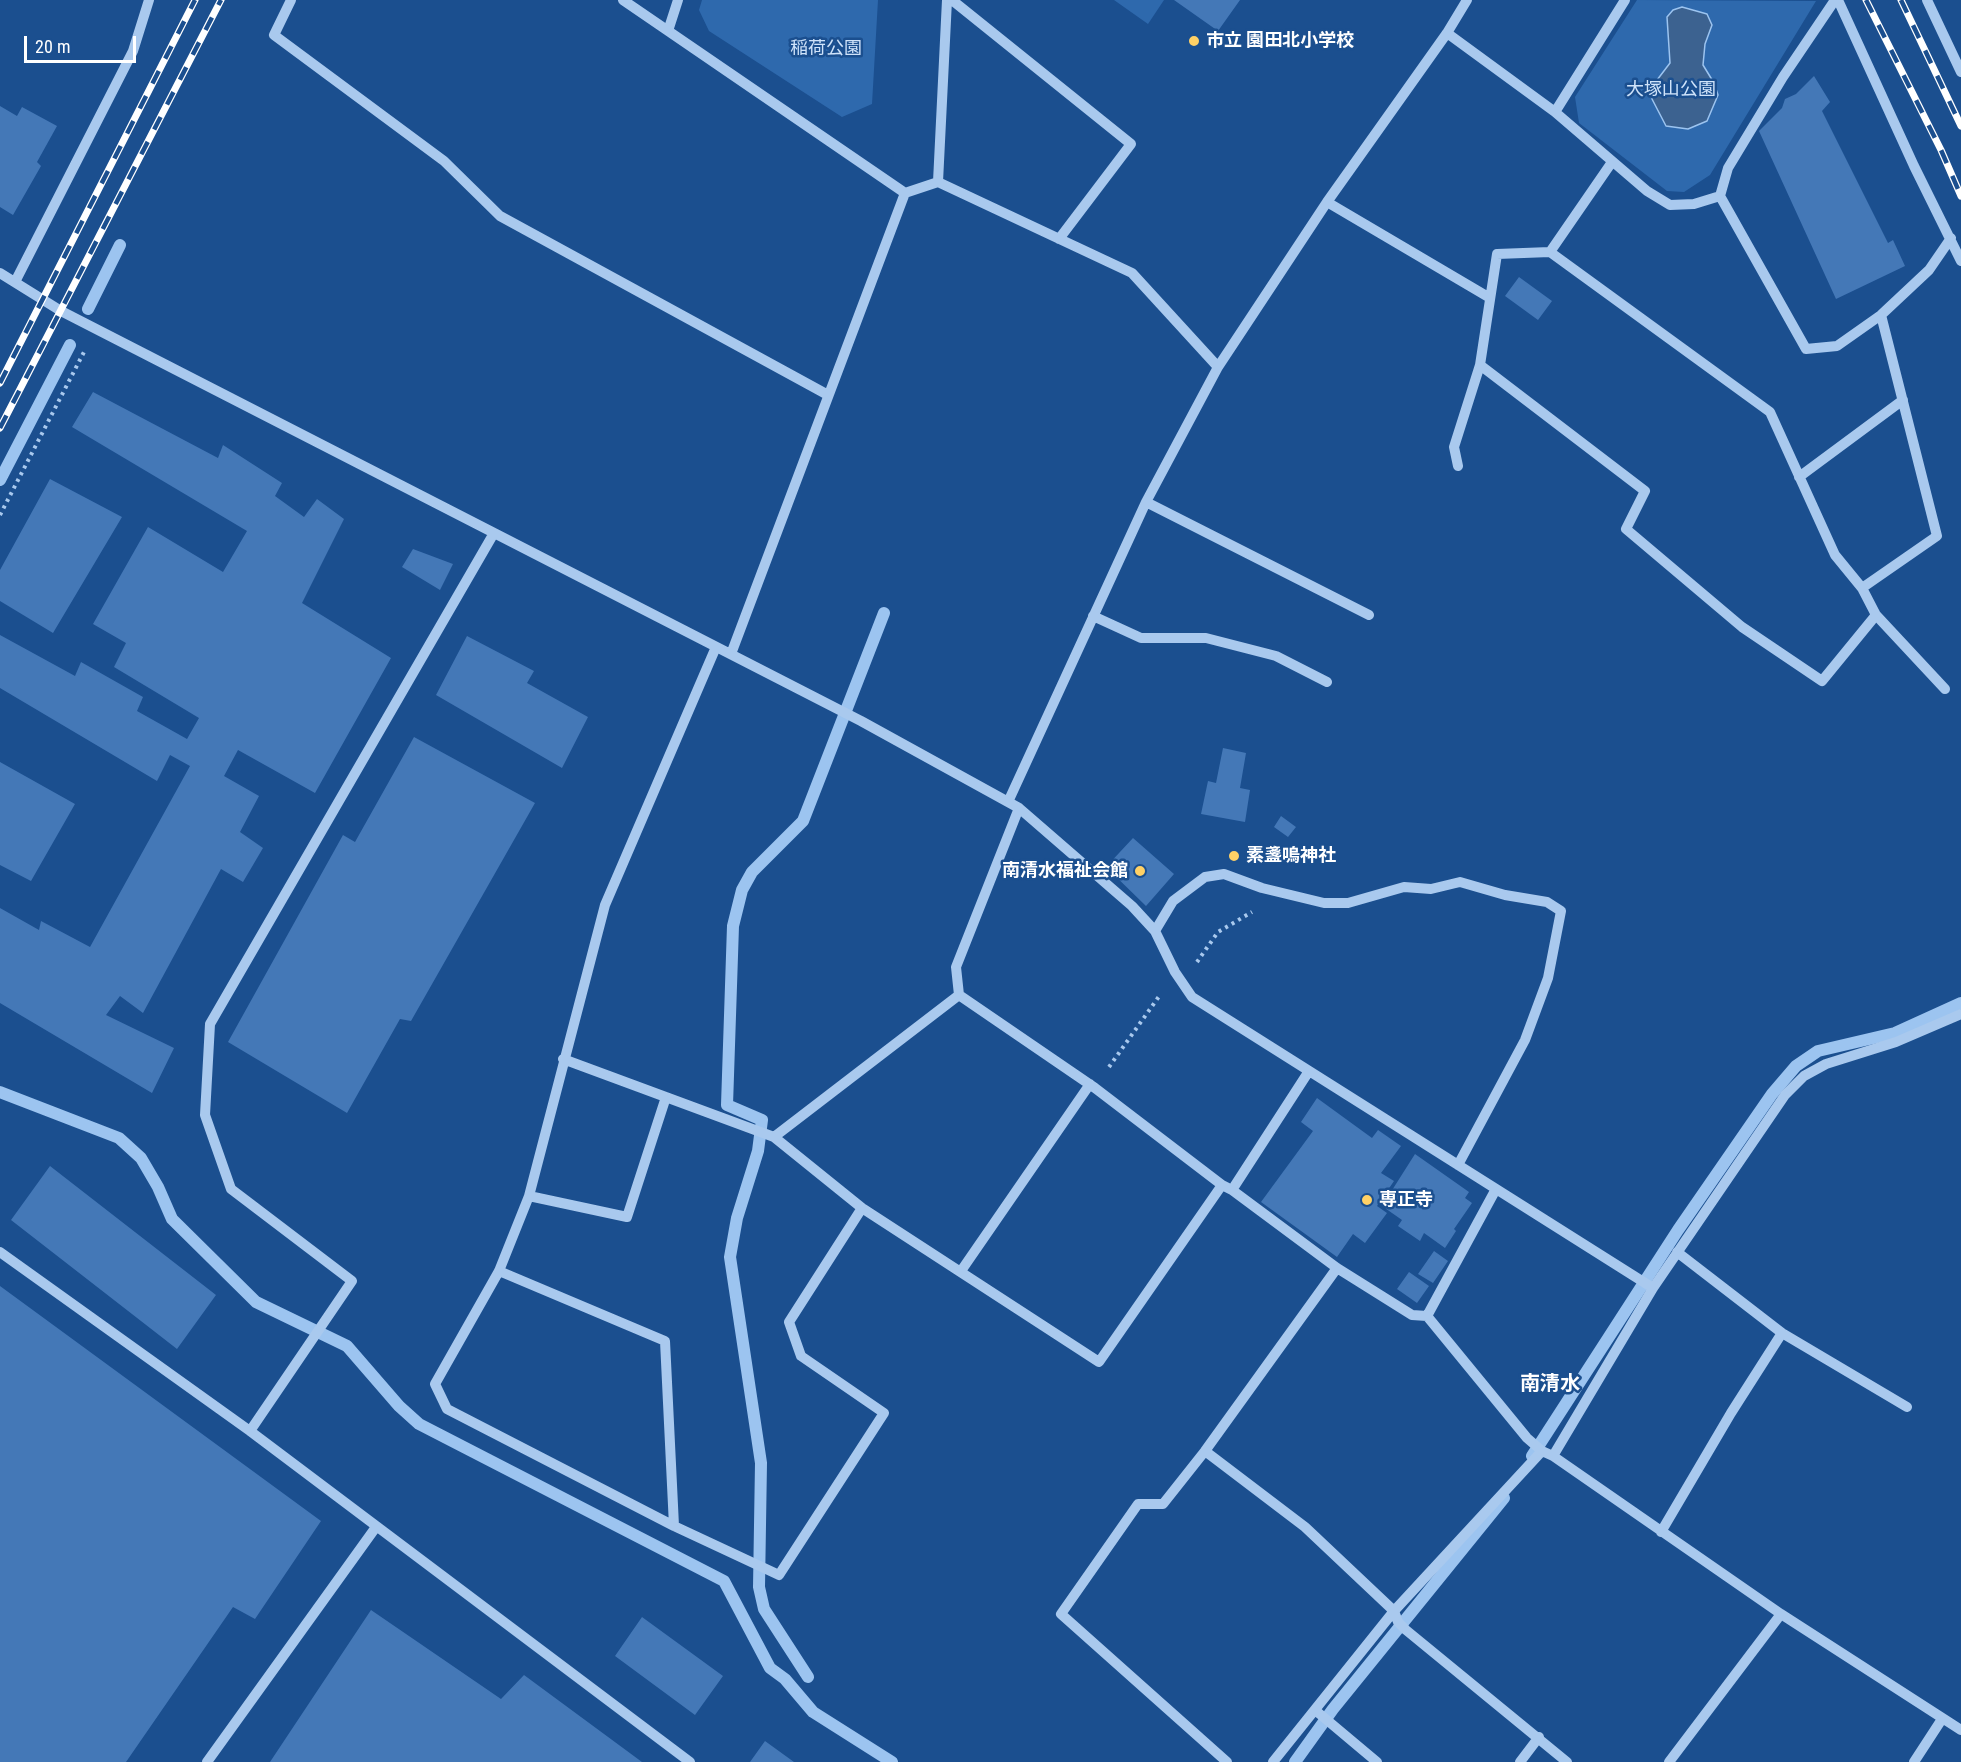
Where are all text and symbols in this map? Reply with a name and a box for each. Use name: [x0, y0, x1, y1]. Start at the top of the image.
scale bar: [27, 24, 140, 62]
place label: 市立 園田北小学校: [1206, 30, 1354, 52]
marker: 市立 園田北小学校: [1187, 34, 1201, 48]
text: 20 m: [35, 36, 70, 57]
park label: 稲荷公園: [790, 38, 862, 60]
park label: 大塚山公園: [1626, 79, 1716, 101]
place label: 素盞嗚神社: [1246, 845, 1336, 867]
marker: 素盞嗚神社: [1227, 849, 1241, 863]
place label: 南清水福祉会館: [1002, 860, 1128, 882]
marker: 南清水福祉会館: [1133, 864, 1147, 878]
place label: 専正寺: [1379, 1189, 1433, 1211]
marker: 専正寺: [1360, 1193, 1374, 1207]
district label: 南清水: [1520, 1373, 1580, 1397]

